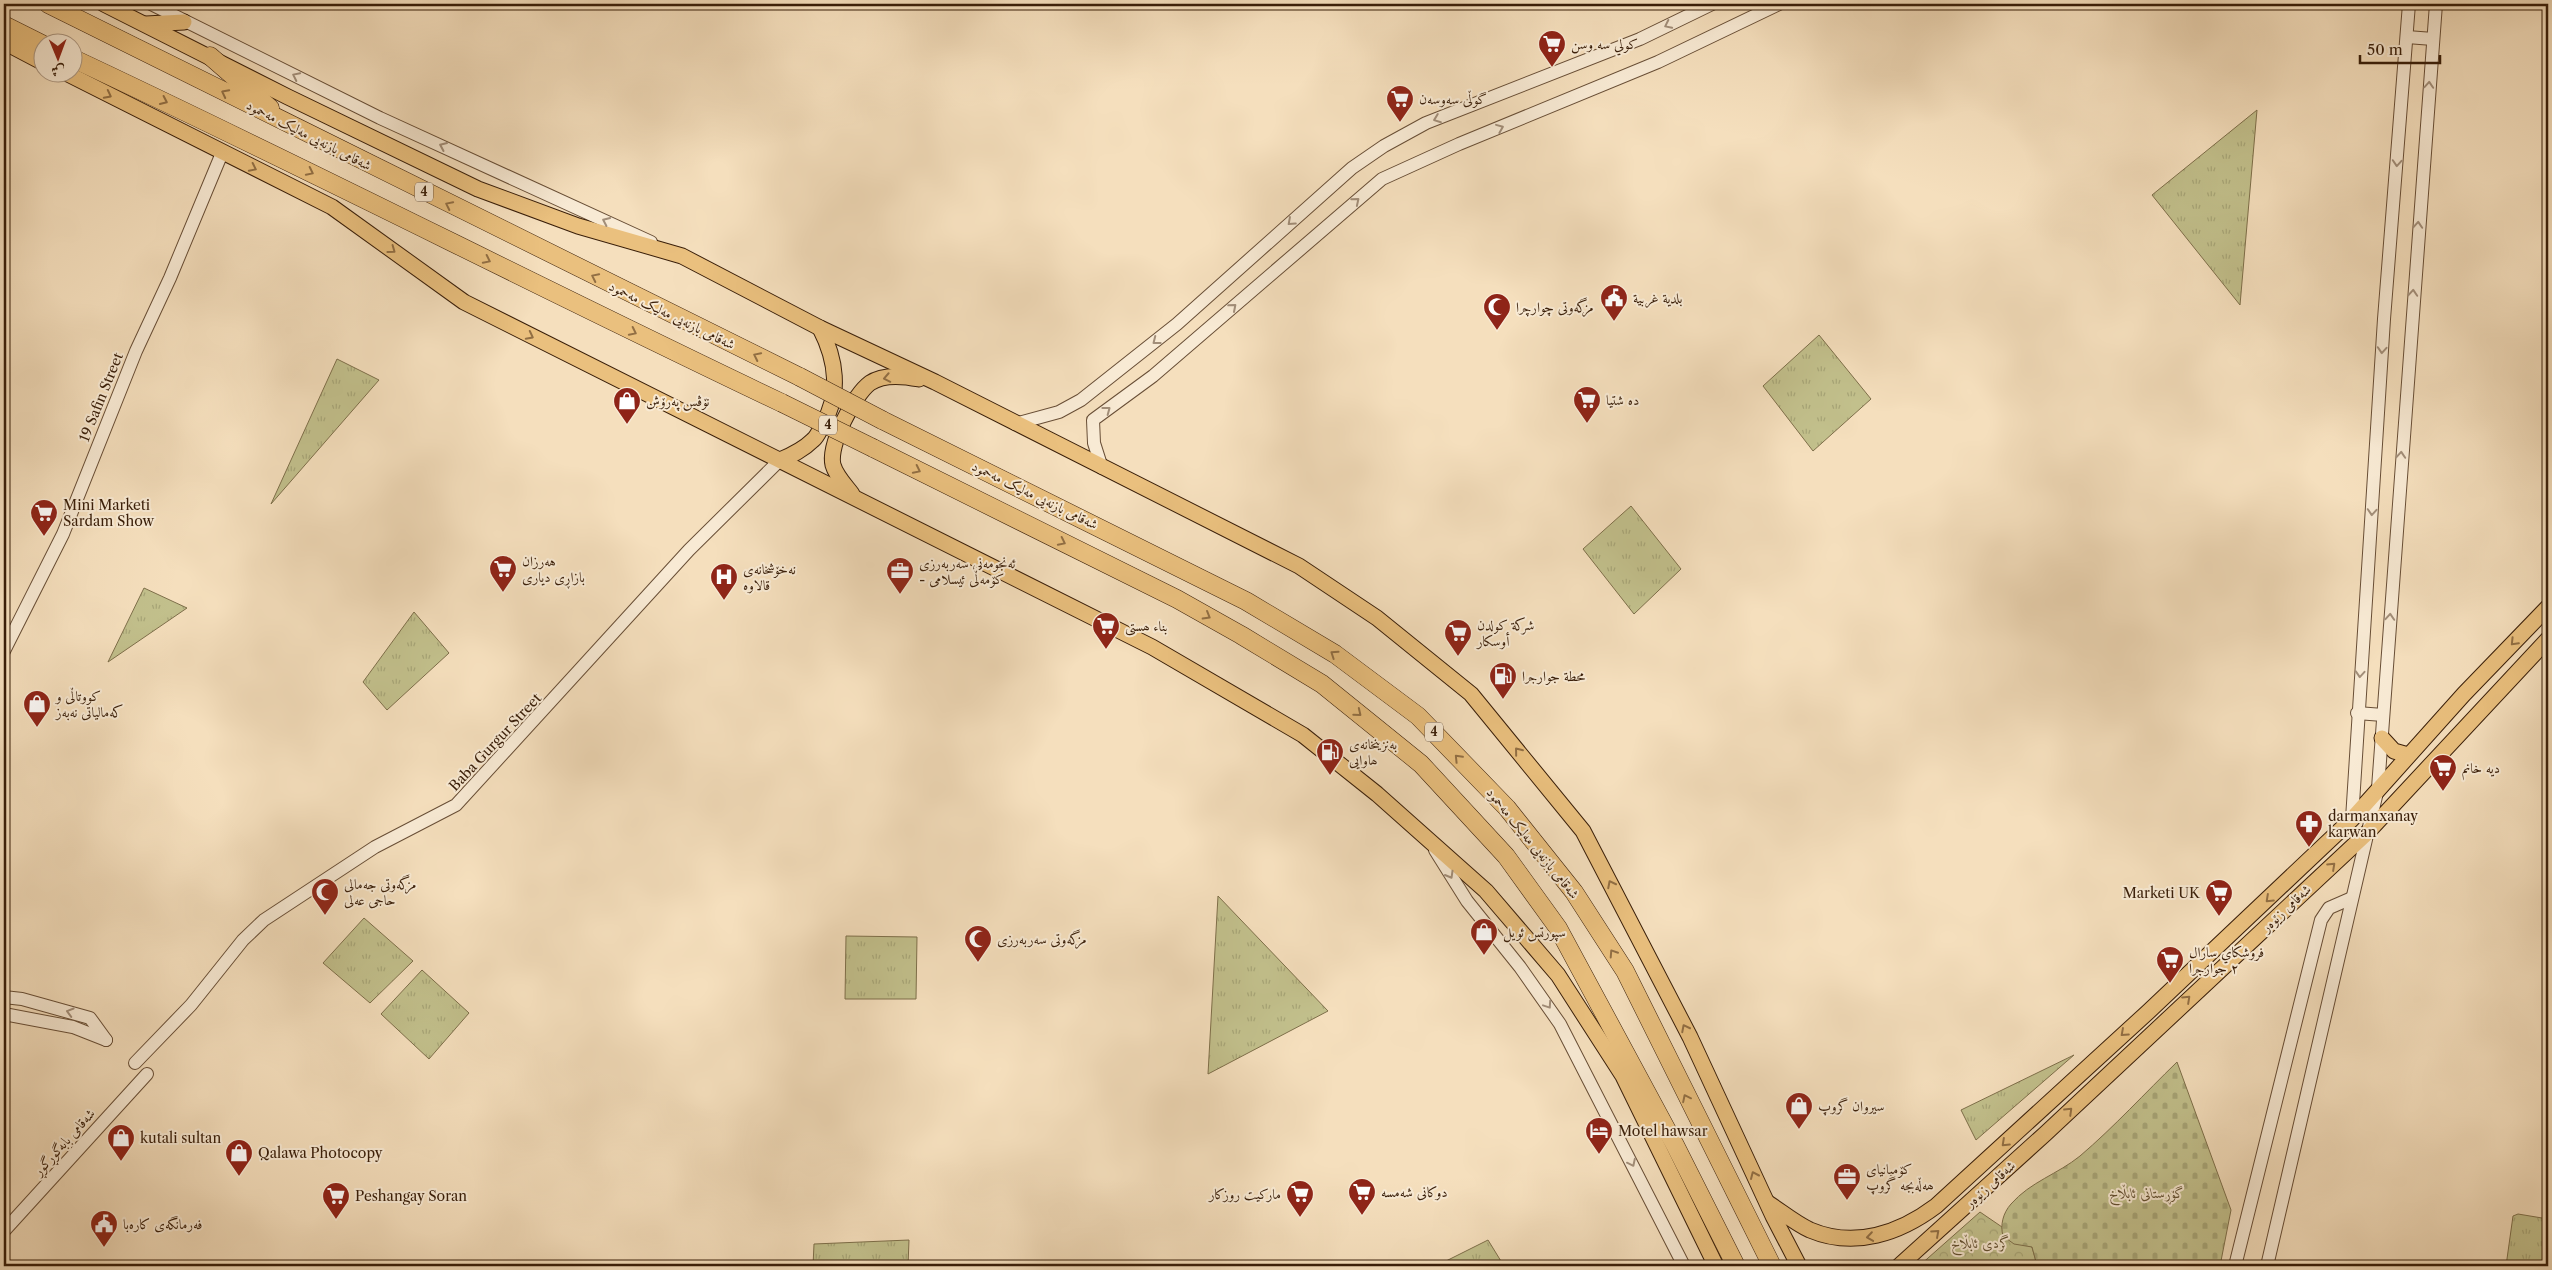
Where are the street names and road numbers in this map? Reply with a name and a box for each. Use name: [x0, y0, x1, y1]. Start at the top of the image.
street label: شەقامی بازنەیی مەلیک مەحمود: [243, 96, 375, 175]
road number: 4: [415, 182, 433, 202]
street label: شەقامی بازنەیی مەلیک مەحمود: [606, 277, 738, 354]
street label: 19 Safin Street: [75, 350, 127, 444]
road number: 4: [819, 416, 837, 434]
street label: شەقامی بازنەیی مەلیک مەحمود: [969, 457, 1101, 534]
street label: Baba Gurgur Street: [445, 689, 545, 795]
road number: 4: [1425, 722, 1443, 742]
street label: شەقامی بازنەیی مەلیک مەحمود: [1482, 784, 1583, 903]
street label: شەقامی زێوەر: [2256, 880, 2315, 937]
street label: شەقامی بابەگوڕگوڕ: [28, 1105, 101, 1183]
street label: شەقامی زێوەر: [1959, 1157, 2019, 1213]

